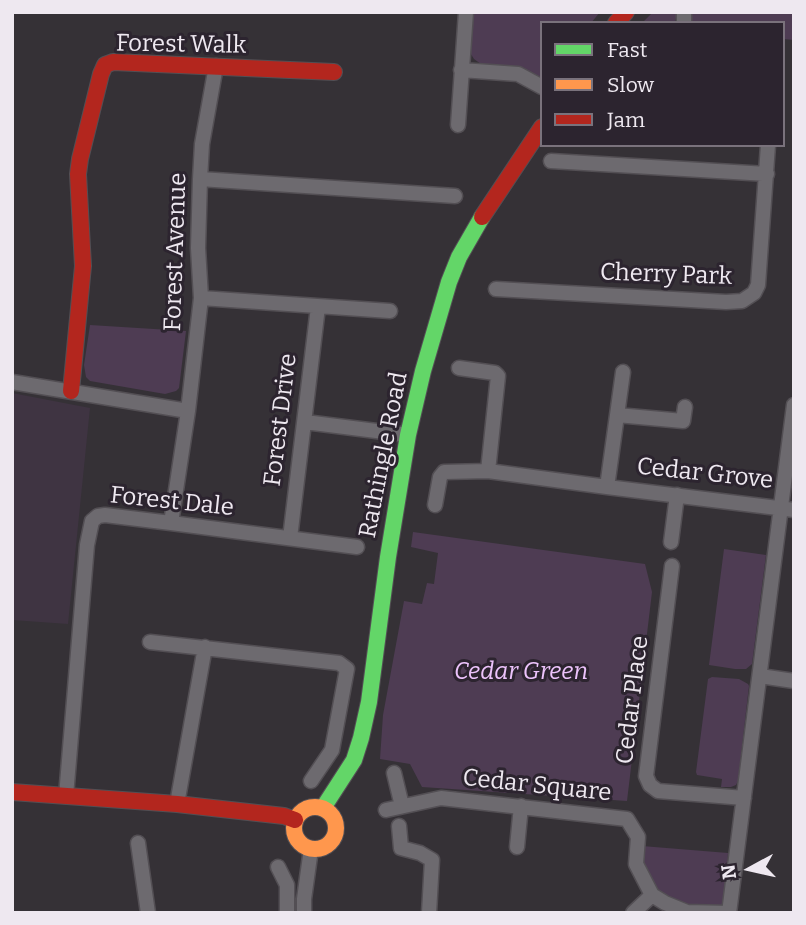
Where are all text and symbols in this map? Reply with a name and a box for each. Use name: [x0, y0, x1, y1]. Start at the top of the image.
legend: [540, 21, 785, 147]
street label: Forest Walk: [116, 29, 246, 61]
text: Fast: [607, 37, 647, 63]
text: Slow: [607, 72, 654, 98]
text: Jam: [607, 107, 645, 133]
street label: Forest Avenue: [159, 172, 193, 332]
street label: Cherry Park: [599, 258, 733, 292]
street label: Forest Drive: [259, 352, 303, 488]
street label: Rathingle Road: [354, 369, 414, 541]
street label: Cedar Grove: [635, 453, 775, 495]
street label: Forest Dale: [109, 481, 235, 523]
street label: Cedar Place: [611, 634, 655, 766]
park label: Cedar Green: [454, 658, 588, 686]
street label: Cedar Square: [461, 764, 613, 808]
north arrow: [715, 834, 785, 904]
text: N: [716, 863, 741, 881]

